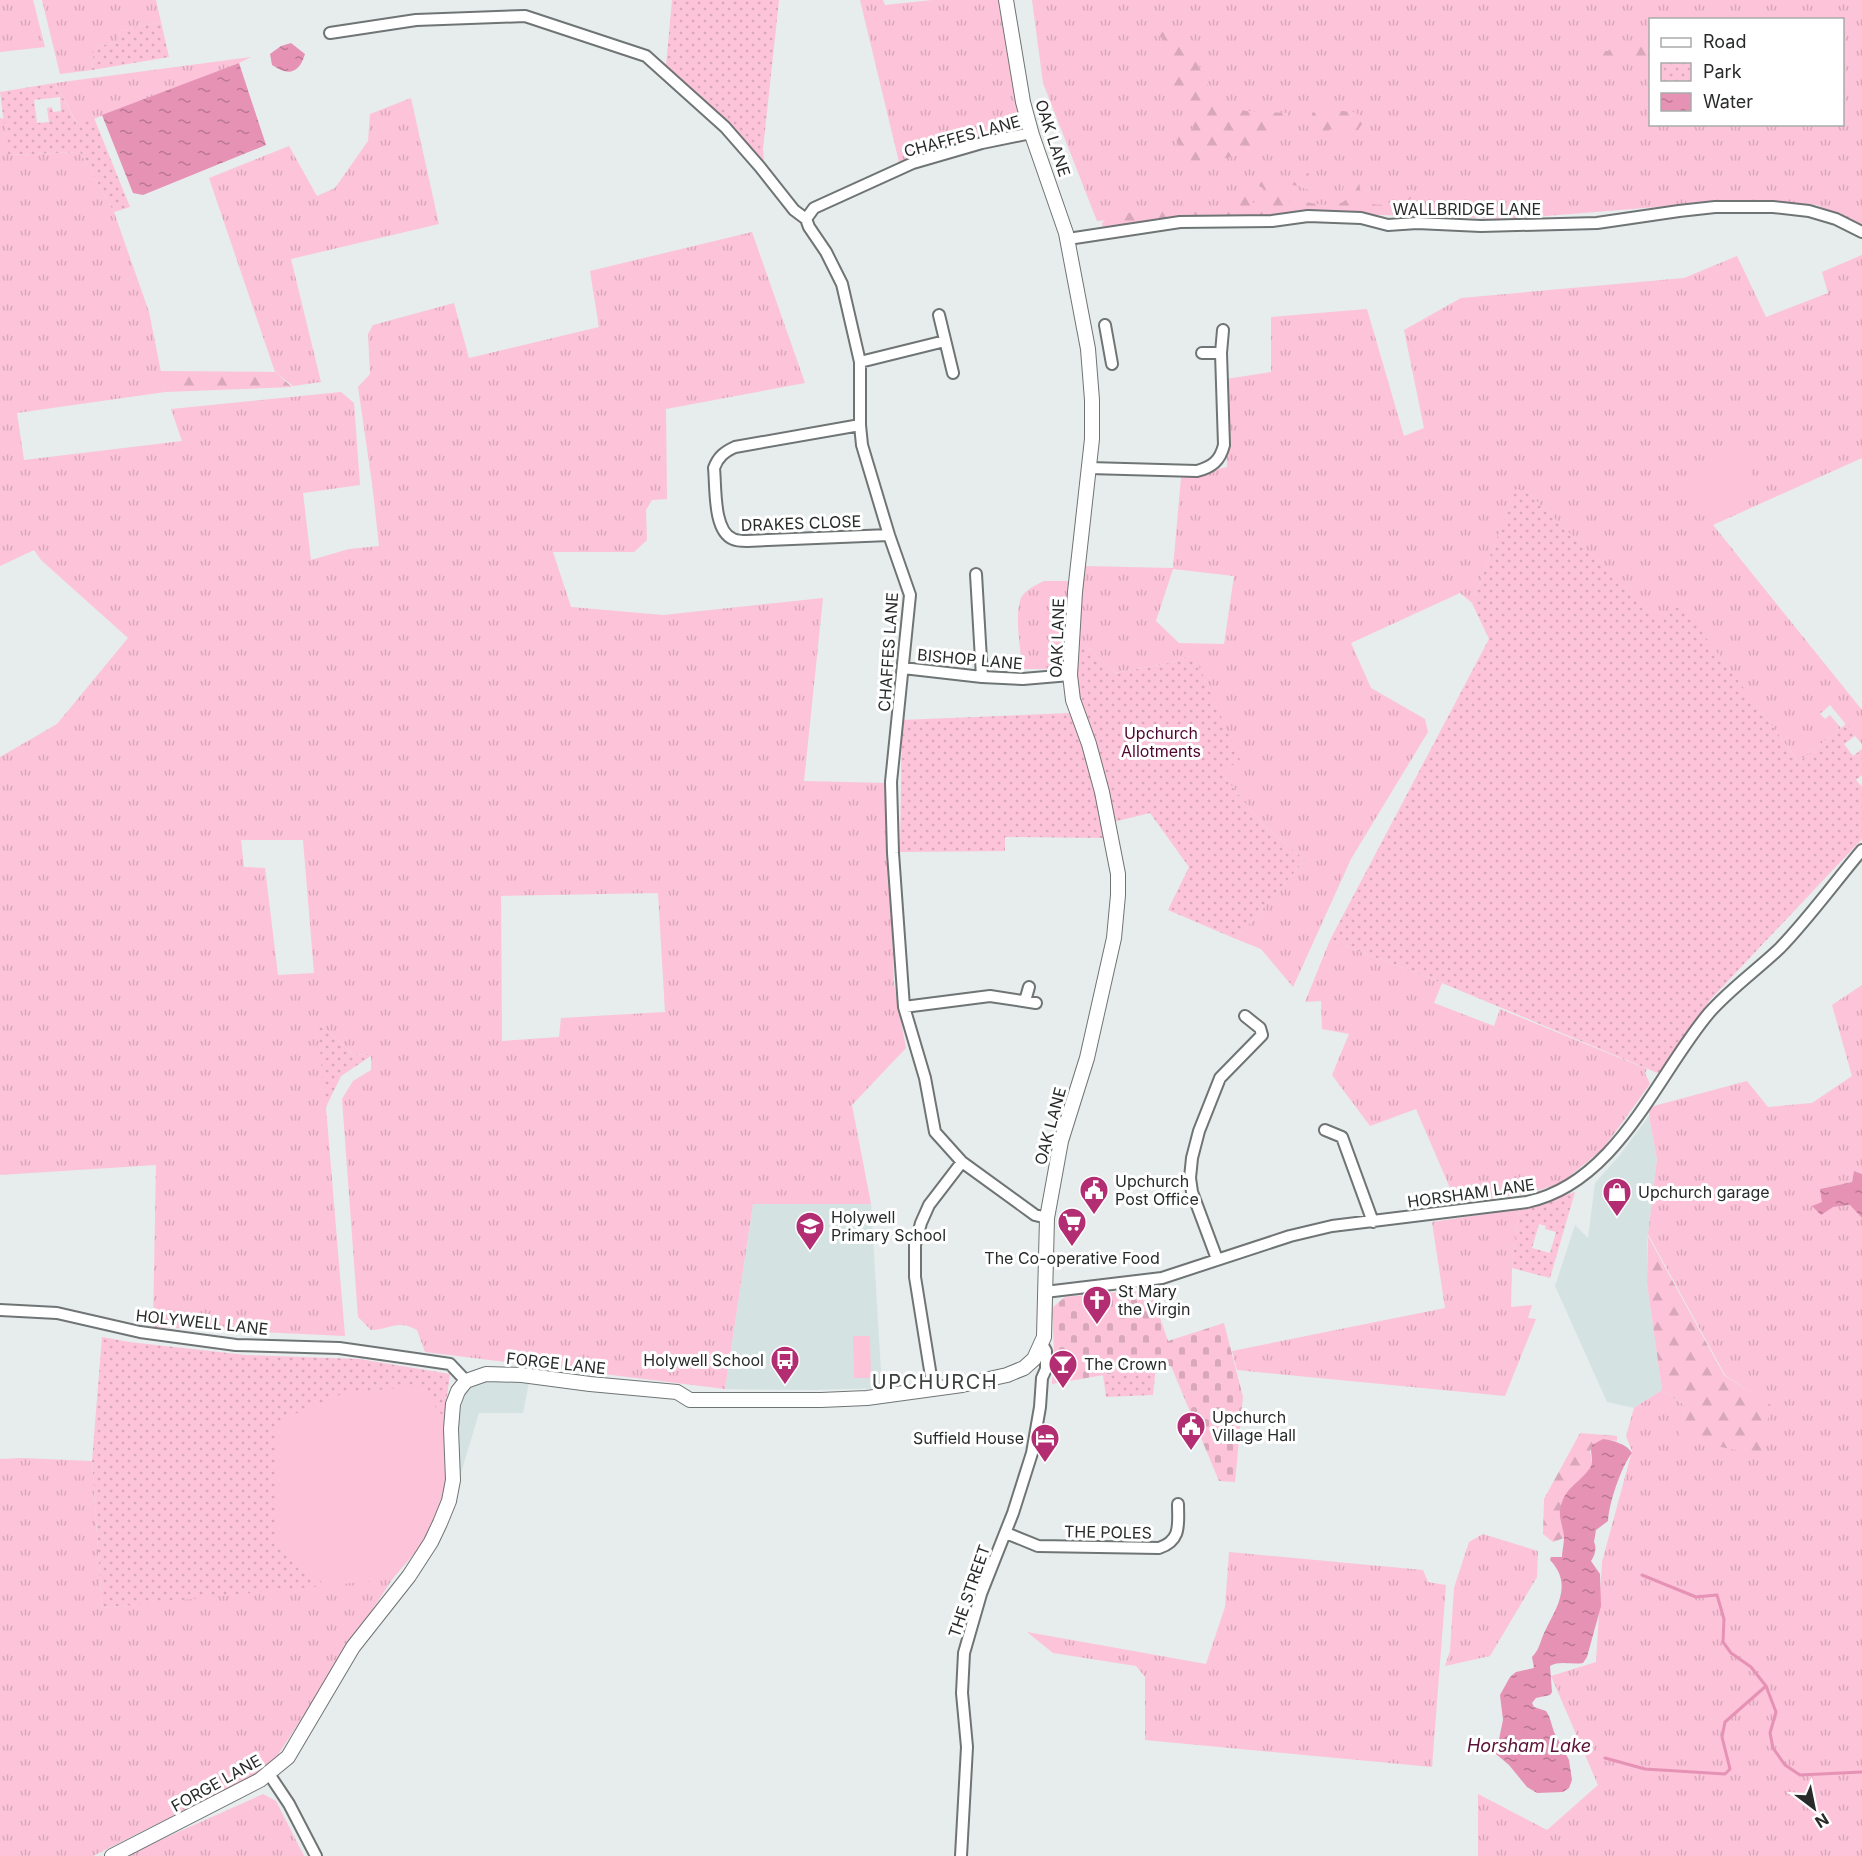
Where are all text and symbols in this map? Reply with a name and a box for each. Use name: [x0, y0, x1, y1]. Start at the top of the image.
legend: [1649, 18, 1844, 126]
text: Road: [1703, 31, 1746, 52]
text: Park: [1703, 61, 1742, 82]
text: Water: [1703, 91, 1753, 112]
street label: OAK LANE: [1031, 97, 1075, 179]
street label: CHAFFES LANE: [902, 111, 1022, 161]
street label: WALLBRIDGE LANE: [1393, 199, 1541, 219]
street label: DRAKES CLOSE: [740, 511, 862, 535]
street label: CHAFFES LANE: [874, 592, 902, 712]
street label: OAK LANE: [1046, 598, 1068, 678]
street label: BISHOP LANE: [917, 644, 1023, 674]
park label: Upchurch Allotments: [1121, 723, 1201, 761]
street label: OAK LANE: [1030, 1085, 1070, 1167]
place label: Upchurch Post Office: [1115, 1171, 1199, 1209]
public building icon: Upchurch Post Office: [1078, 1174, 1110, 1216]
street label: HORSHAM LANE: [1406, 1174, 1536, 1212]
shop icon: Upchurch garage: [1601, 1176, 1633, 1218]
place label: Upchurch garage: [1638, 1182, 1770, 1202]
supermarket icon: The Co-operative Food: [1056, 1206, 1088, 1248]
place label: Holywell Primary School: [831, 1207, 946, 1245]
school or university icon: Holywell Primary School: [794, 1210, 826, 1252]
place label: The Co-operative Food: [984, 1248, 1160, 1268]
place label: St Mary the Virgin: [1118, 1281, 1190, 1319]
church icon: St Mary the Virgin: [1081, 1284, 1113, 1326]
street label: HOLYWELL LANE: [135, 1305, 269, 1339]
bus stop icon: Holywell School: [769, 1344, 801, 1386]
street label: FORGE LANE: [505, 1348, 607, 1378]
bar icon: The Crown: [1047, 1348, 1079, 1390]
place label: Holywell School: [643, 1350, 764, 1370]
place label: The Crown: [1084, 1354, 1167, 1374]
district label: UPCHURCH: [872, 1370, 998, 1394]
place label: Upchurch Village Hall: [1212, 1407, 1296, 1445]
public building icon: Upchurch Village Hall: [1175, 1410, 1207, 1452]
hotel icon: Suffield House: [1029, 1422, 1061, 1464]
place label: Suffield House: [913, 1428, 1024, 1448]
street label: THE POLES: [1064, 1521, 1152, 1543]
street label: THE STREET: [944, 1542, 994, 1640]
water label: Horsham Lake: [1467, 1735, 1591, 1756]
street label: FORGE LANE: [168, 1750, 264, 1816]
north arrow: [1784, 1778, 1844, 1838]
text: N: [1811, 1809, 1832, 1832]

